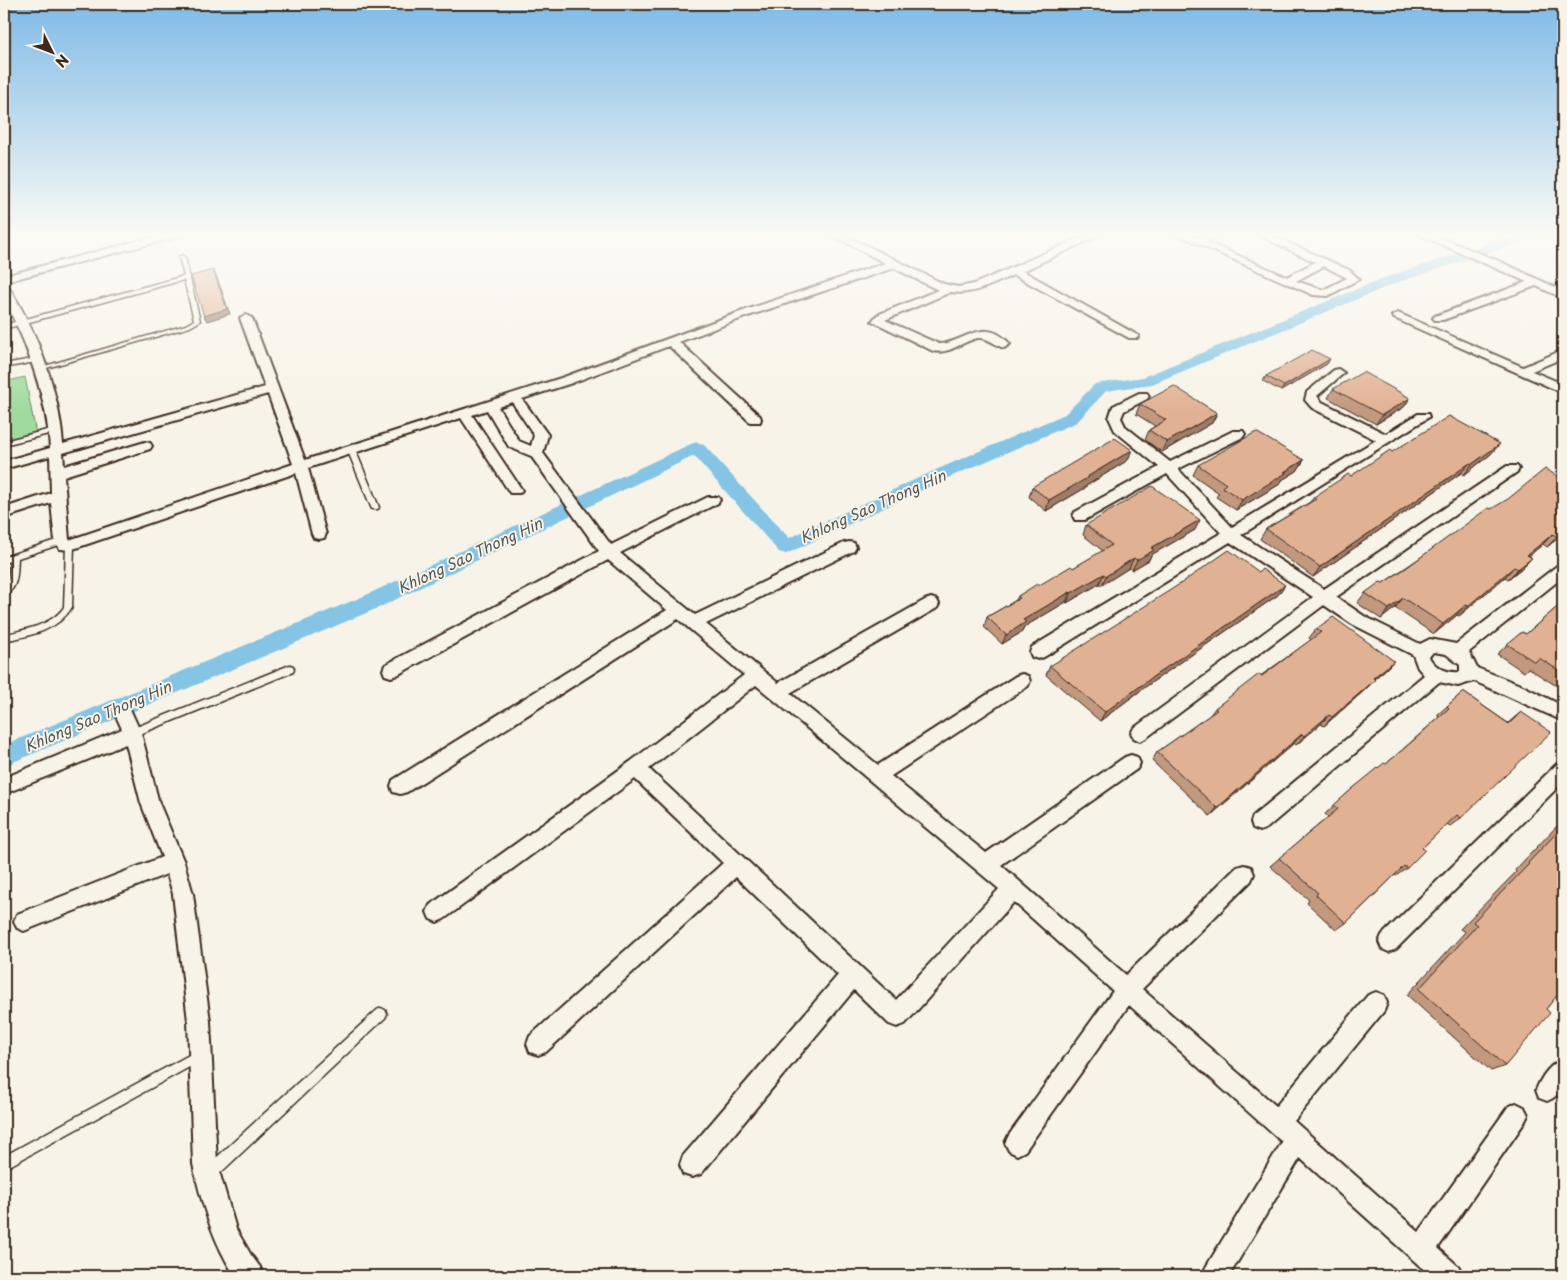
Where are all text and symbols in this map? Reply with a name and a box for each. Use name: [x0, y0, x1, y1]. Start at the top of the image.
north arrow: [28, 28, 78, 78]
text: N: [51, 50, 74, 72]
water label: Khlong Sao Thong Hin: [796, 463, 950, 548]
water label: Khlong Sao Thong Hin: [393, 511, 546, 598]
water label: Khlong Sao Thong Hin: [20, 674, 175, 757]

